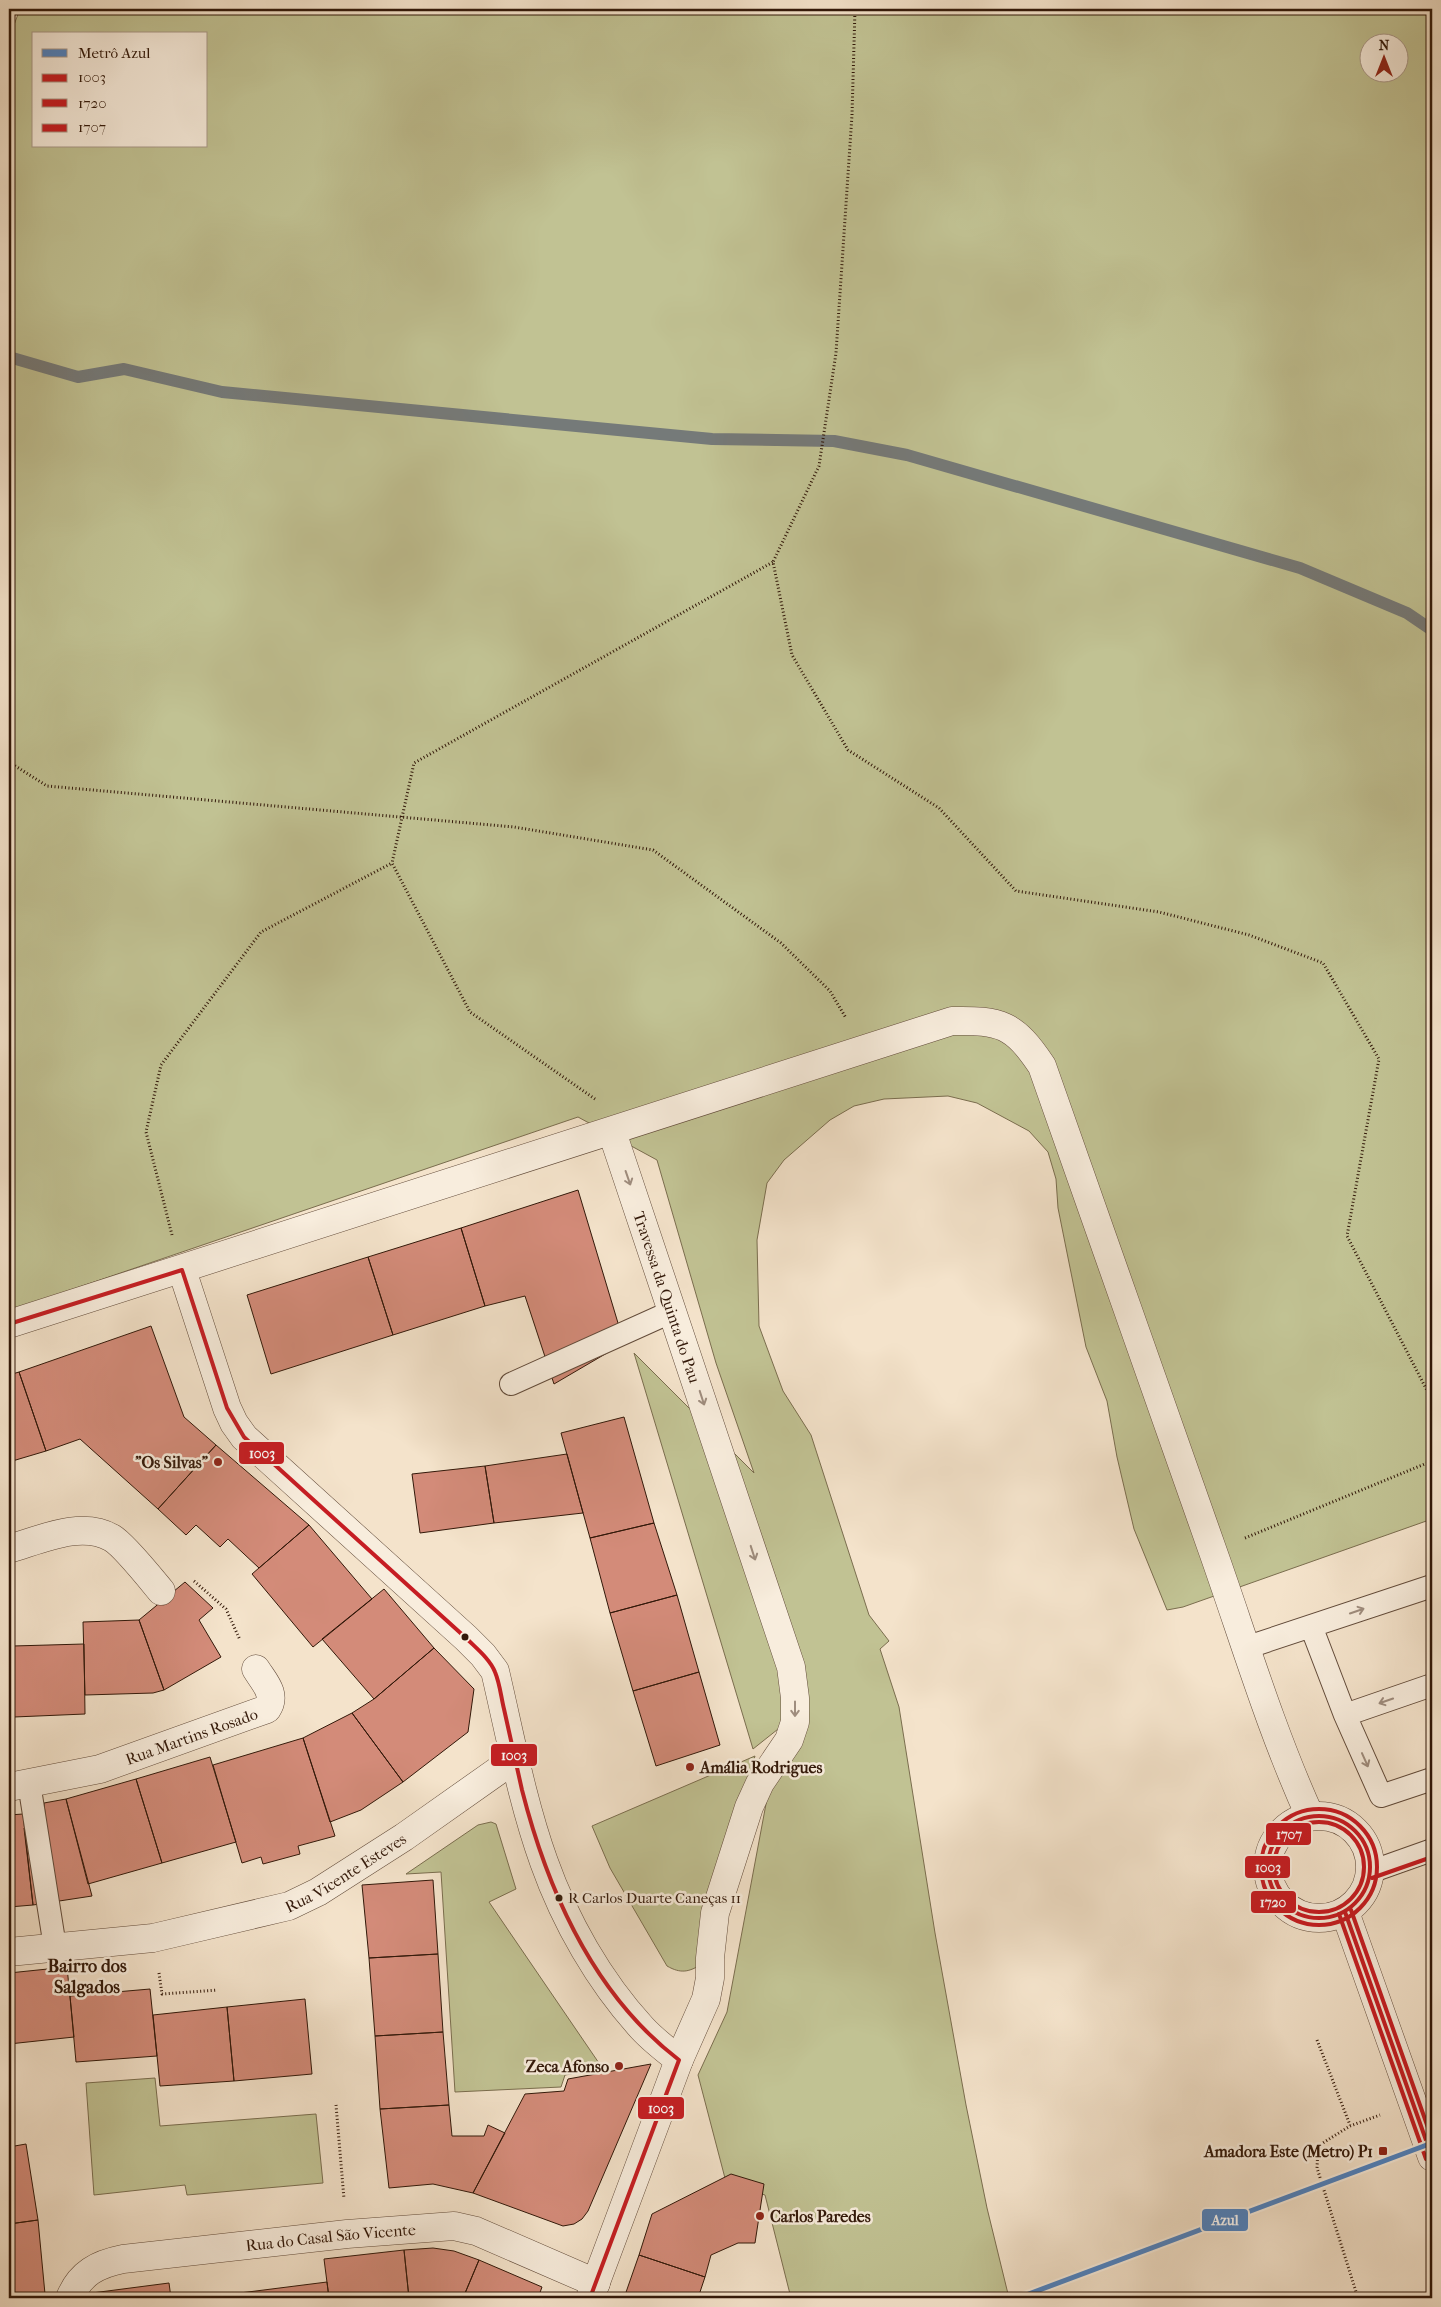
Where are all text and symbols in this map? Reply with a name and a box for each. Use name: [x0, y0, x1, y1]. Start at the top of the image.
legend: [32, 32, 208, 148]
north arrow: [1358, 32, 1408, 82]
text: N: [1379, 37, 1390, 54]
text: Metrô Azul: [78, 44, 150, 62]
text: 1003: [78, 68, 106, 86]
text: 1720: [78, 94, 107, 112]
text: 1707: [78, 118, 106, 136]
one-way arrow: [624, 1170, 633, 1185]
street label: Travessa da Quinta do Pau: [630, 1209, 705, 1385]
one-way arrow: [698, 1390, 707, 1406]
line badge: 1003: [238, 1441, 285, 1465]
text: 1003: [249, 1445, 275, 1462]
place label: "Os Silvas": [135, 1453, 209, 1472]
marker: "Os Silvas": [212, 1456, 224, 1468]
one-way arrow: [749, 1544, 758, 1560]
one-way arrow: [1349, 1606, 1364, 1615]
unlabelled marker: [460, 1632, 470, 1642]
one-way arrow: [1379, 1697, 1394, 1706]
one-way arrow: [790, 1700, 800, 1716]
street label: Rua Martins Rosado: [123, 1704, 260, 1769]
line badge: 1003: [490, 1743, 538, 1767]
text: 1003: [501, 1747, 527, 1764]
one-way arrow: [1360, 1752, 1370, 1767]
place label: Amália Rodrigues: [699, 1758, 822, 1778]
marker: Amália Rodrigues: [684, 1761, 696, 1773]
line badge: 1707: [1265, 1822, 1312, 1846]
text: 1707: [1276, 1826, 1302, 1843]
street label: Rua Vicente Esteves: [282, 1829, 410, 1916]
line badge: 1003: [1244, 1855, 1291, 1879]
text: 1003: [1255, 1859, 1281, 1876]
place label: R Carlos Duarte Caneças 11: [568, 1889, 741, 1907]
line badge: 1720: [1250, 1890, 1297, 1914]
marker: R Carlos Duarte Caneças 11: [554, 1893, 564, 1903]
text: 1720: [1260, 1894, 1287, 1911]
district label: Bairro dos Salgados: [47, 1956, 127, 1998]
place label: Zeca Afonso: [526, 2057, 609, 2076]
marker: Zeca Afonso: [613, 2060, 625, 2072]
line badge: 1003: [637, 2096, 685, 2120]
text: 1003: [648, 2100, 674, 2117]
place label: Amadora Este (Metro) P1: [1203, 2142, 1373, 2162]
marker: Amadora Este (Metro) P1: [1377, 2145, 1389, 2157]
place label: Carlos Paredes: [770, 2207, 871, 2226]
line badge: Azul: [1201, 2208, 1249, 2232]
marker: Carlos Paredes: [754, 2210, 766, 2222]
text: Azul: [1210, 2212, 1239, 2229]
street label: Rua do Casal São Vicente: [245, 2219, 417, 2255]

